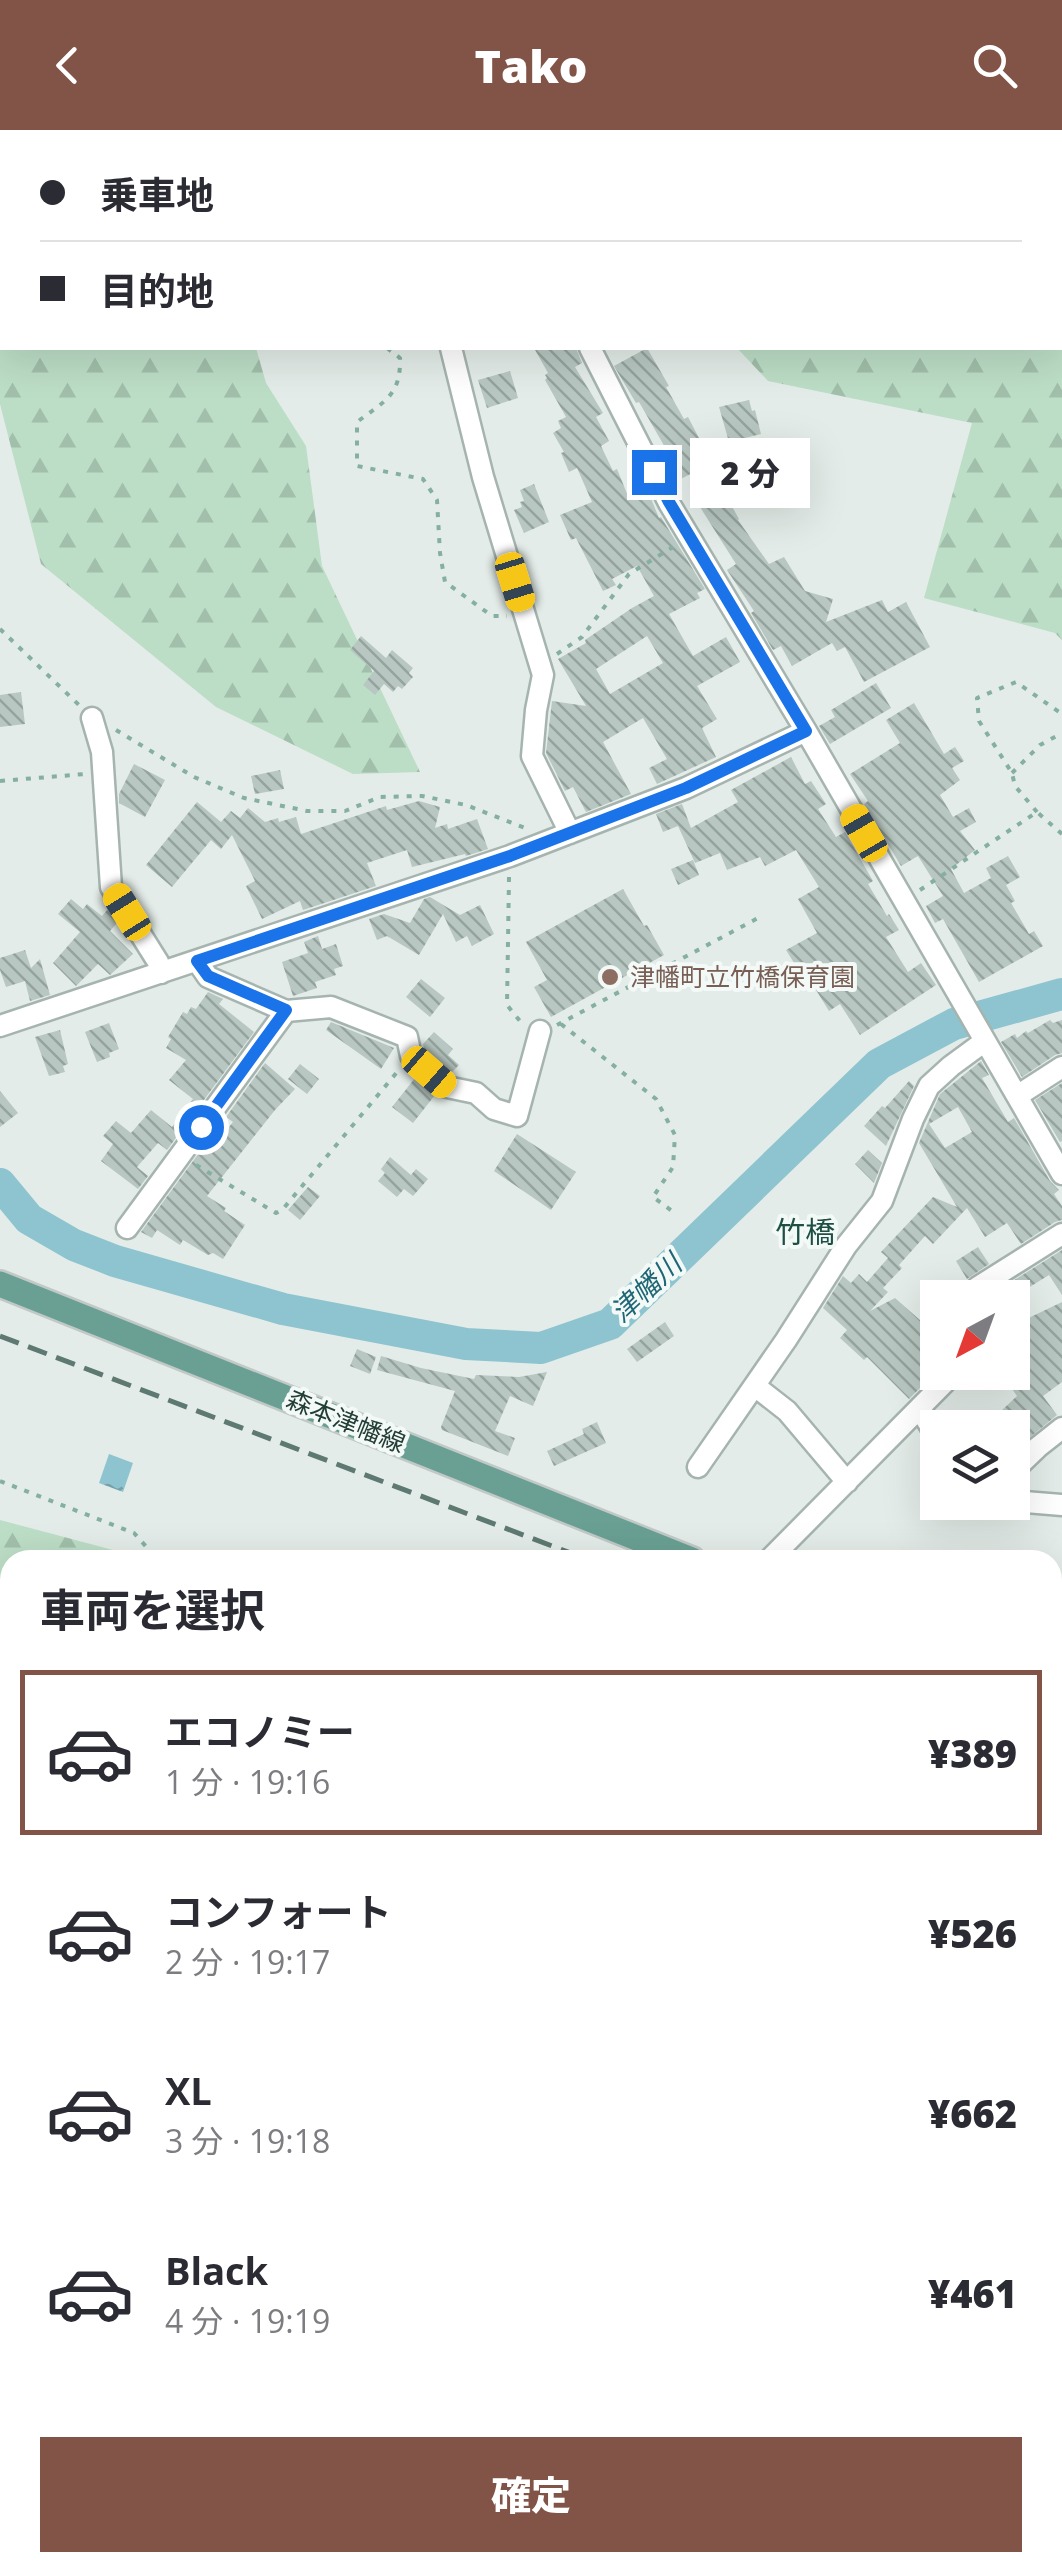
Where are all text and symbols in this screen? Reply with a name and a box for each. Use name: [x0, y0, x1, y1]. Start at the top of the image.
text: Tako: [475, 35, 587, 96]
icon: back: [40, 38, 95, 93]
icon: search: [967, 38, 1022, 93]
text: 乗車地: [100, 168, 214, 220]
text: 目的地: [100, 264, 214, 316]
callout: 2 分: [689, 437, 809, 507]
route end: [632, 450, 677, 495]
text: 2 分: [720, 451, 780, 494]
car: [492, 549, 538, 615]
car: [836, 800, 892, 866]
car: [98, 879, 156, 945]
place label: 津幡町立竹橋保育園: [630, 959, 855, 993]
marker: 津幡町立竹橋保育園: [599, 966, 621, 988]
car: [397, 1041, 461, 1103]
route start: [179, 1105, 224, 1150]
district label: 竹橋: [775, 1211, 835, 1252]
water label: 津幡川: [602, 1243, 691, 1330]
north arrow: [920, 1280, 1030, 1390]
map controls: [920, 1280, 1030, 1520]
street label: 森本津幡線: [282, 1381, 411, 1459]
button: layers: [920, 1410, 1030, 1520]
text: 車両を選択: [40, 1579, 265, 1640]
text: エコノミー: [165, 1705, 355, 1757]
icon: car: [45, 1708, 135, 1798]
text: ¥389: [928, 1727, 1017, 1779]
text: 1 分 · 19:16: [165, 1760, 330, 1803]
text: コンフォート: [165, 1885, 392, 1937]
icon: car: [45, 1888, 135, 1978]
text: ¥526: [928, 1907, 1017, 1959]
text: 2 分 · 19:17: [165, 1940, 330, 1983]
text: XL: [165, 2064, 212, 2116]
icon: car: [45, 2068, 135, 2158]
text: ¥662: [928, 2087, 1017, 2139]
text: 3 分 · 19:18: [165, 2119, 330, 2162]
text: Black: [165, 2244, 268, 2296]
icon: car: [45, 2248, 135, 2338]
text: ¥461: [928, 2267, 1017, 2319]
text: 4 分 · 19:19: [165, 2299, 330, 2342]
button: 確定: [40, 2437, 1022, 2552]

